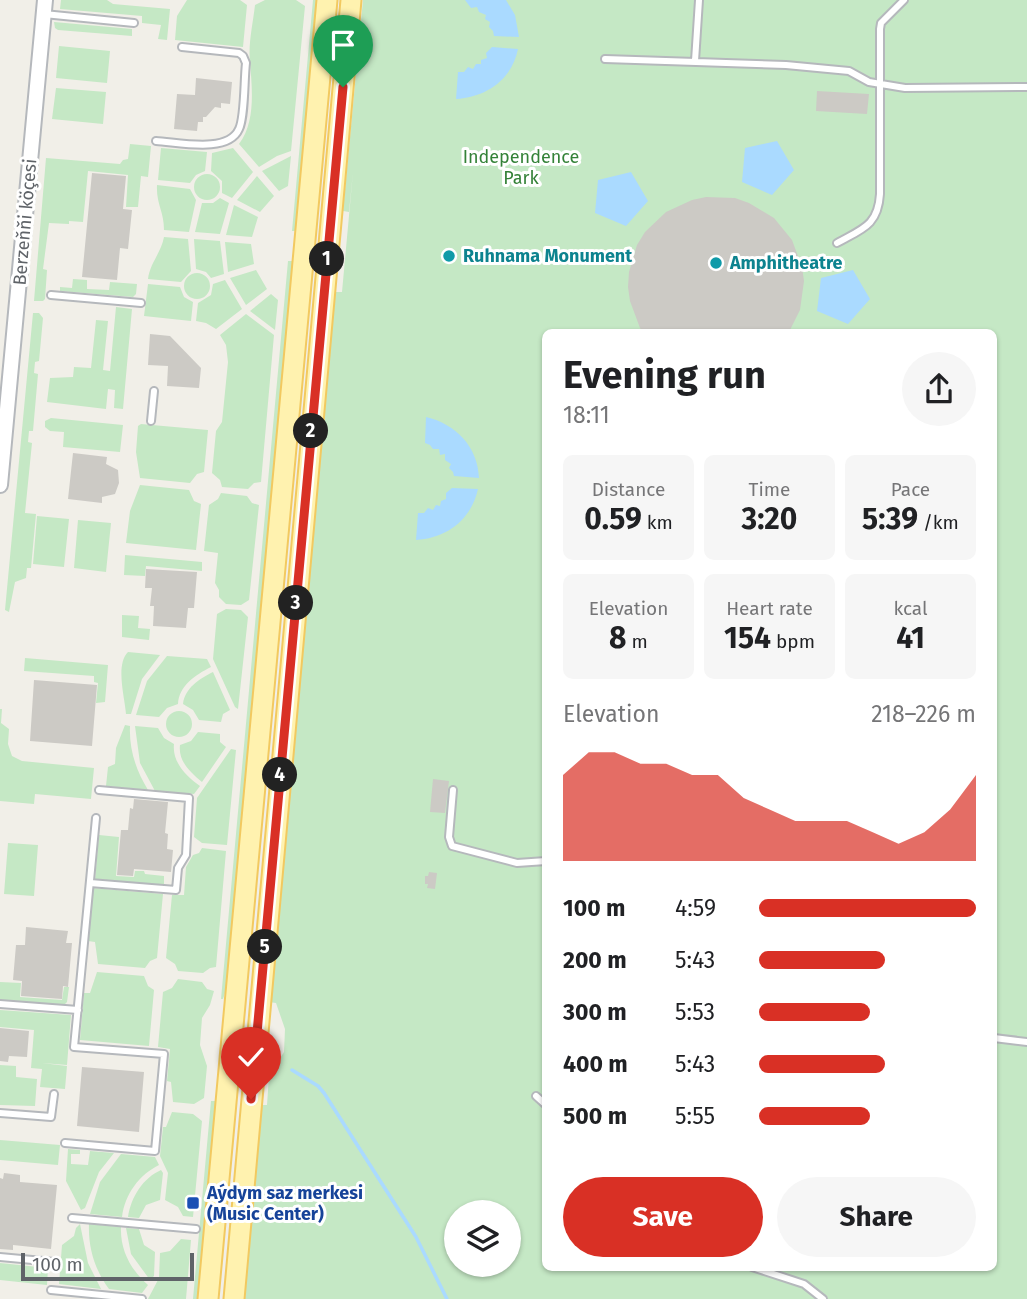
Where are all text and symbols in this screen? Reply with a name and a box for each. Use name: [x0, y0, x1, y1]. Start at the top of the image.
pin: [313, 15, 373, 87]
icon: arrive: [324, 26, 362, 64]
park label: Independence Park: [463, 146, 579, 189]
street label: Berzeňňi köçesi: [9, 158, 41, 286]
pin: 1: [310, 242, 344, 276]
place label: Ruhnama Monument: [463, 245, 633, 267]
text: 1: [322, 247, 331, 270]
marker: Ruhnama Monument: [441, 248, 457, 264]
place label: Amphitheatre: [729, 252, 843, 274]
marker: Amphitheatre: [708, 255, 724, 271]
text: Evening run: [563, 352, 766, 398]
button: share: [902, 352, 976, 426]
text: 18:11: [563, 401, 610, 429]
pin: 2: [294, 414, 328, 448]
text: 2: [306, 419, 315, 442]
text: Distance: [592, 478, 665, 501]
text: Time: [749, 478, 790, 501]
text: Pace: [891, 478, 930, 501]
text: 0.59: [584, 501, 642, 537]
text: 3:20: [742, 501, 797, 537]
text: 5:39: [862, 501, 918, 537]
text: km: [642, 511, 673, 534]
text: /km: [918, 511, 959, 534]
pin: 3: [278, 586, 314, 620]
text: 3: [291, 591, 300, 614]
text: Elevation: [589, 597, 668, 620]
text: Heart rate: [726, 597, 813, 620]
text: kcal: [893, 597, 928, 620]
text: 8: [609, 620, 627, 656]
text: 154: [724, 620, 771, 656]
text: 41: [896, 620, 925, 656]
text: m: [627, 630, 648, 653]
text: bpm: [771, 630, 815, 653]
text: Elevation: [563, 700, 659, 728]
text: 218–226 m: [871, 700, 976, 728]
pin: 4: [262, 758, 298, 792]
text: 4: [274, 763, 285, 786]
text: 100 m: [563, 894, 625, 922]
text: 4:59: [675, 894, 716, 922]
pin: 5: [247, 930, 282, 964]
text: 5: [259, 935, 270, 958]
text: 200 m: [563, 946, 627, 974]
text: 5:43: [675, 946, 715, 974]
text: 300 m: [563, 998, 627, 1026]
text: 5:53: [675, 998, 715, 1026]
pin: [221, 1027, 281, 1099]
icon: check: [232, 1038, 270, 1076]
text: 400 m: [563, 1050, 628, 1078]
text: 5:43: [675, 1050, 715, 1078]
text: 500 m: [563, 1102, 627, 1130]
text: 5:55: [675, 1102, 715, 1130]
button: Save: [563, 1177, 763, 1257]
button: Share: [777, 1177, 976, 1257]
place label: Aýdym saz merkesi (Music Center): [206, 1182, 363, 1225]
marker: Aýdym saz merkesi (Music Center): [185, 1195, 201, 1211]
map controls: [444, 1200, 521, 1277]
button: layers: [444, 1200, 521, 1277]
scale bar: [21, 1250, 194, 1282]
text: 100 m: [32, 1253, 83, 1276]

